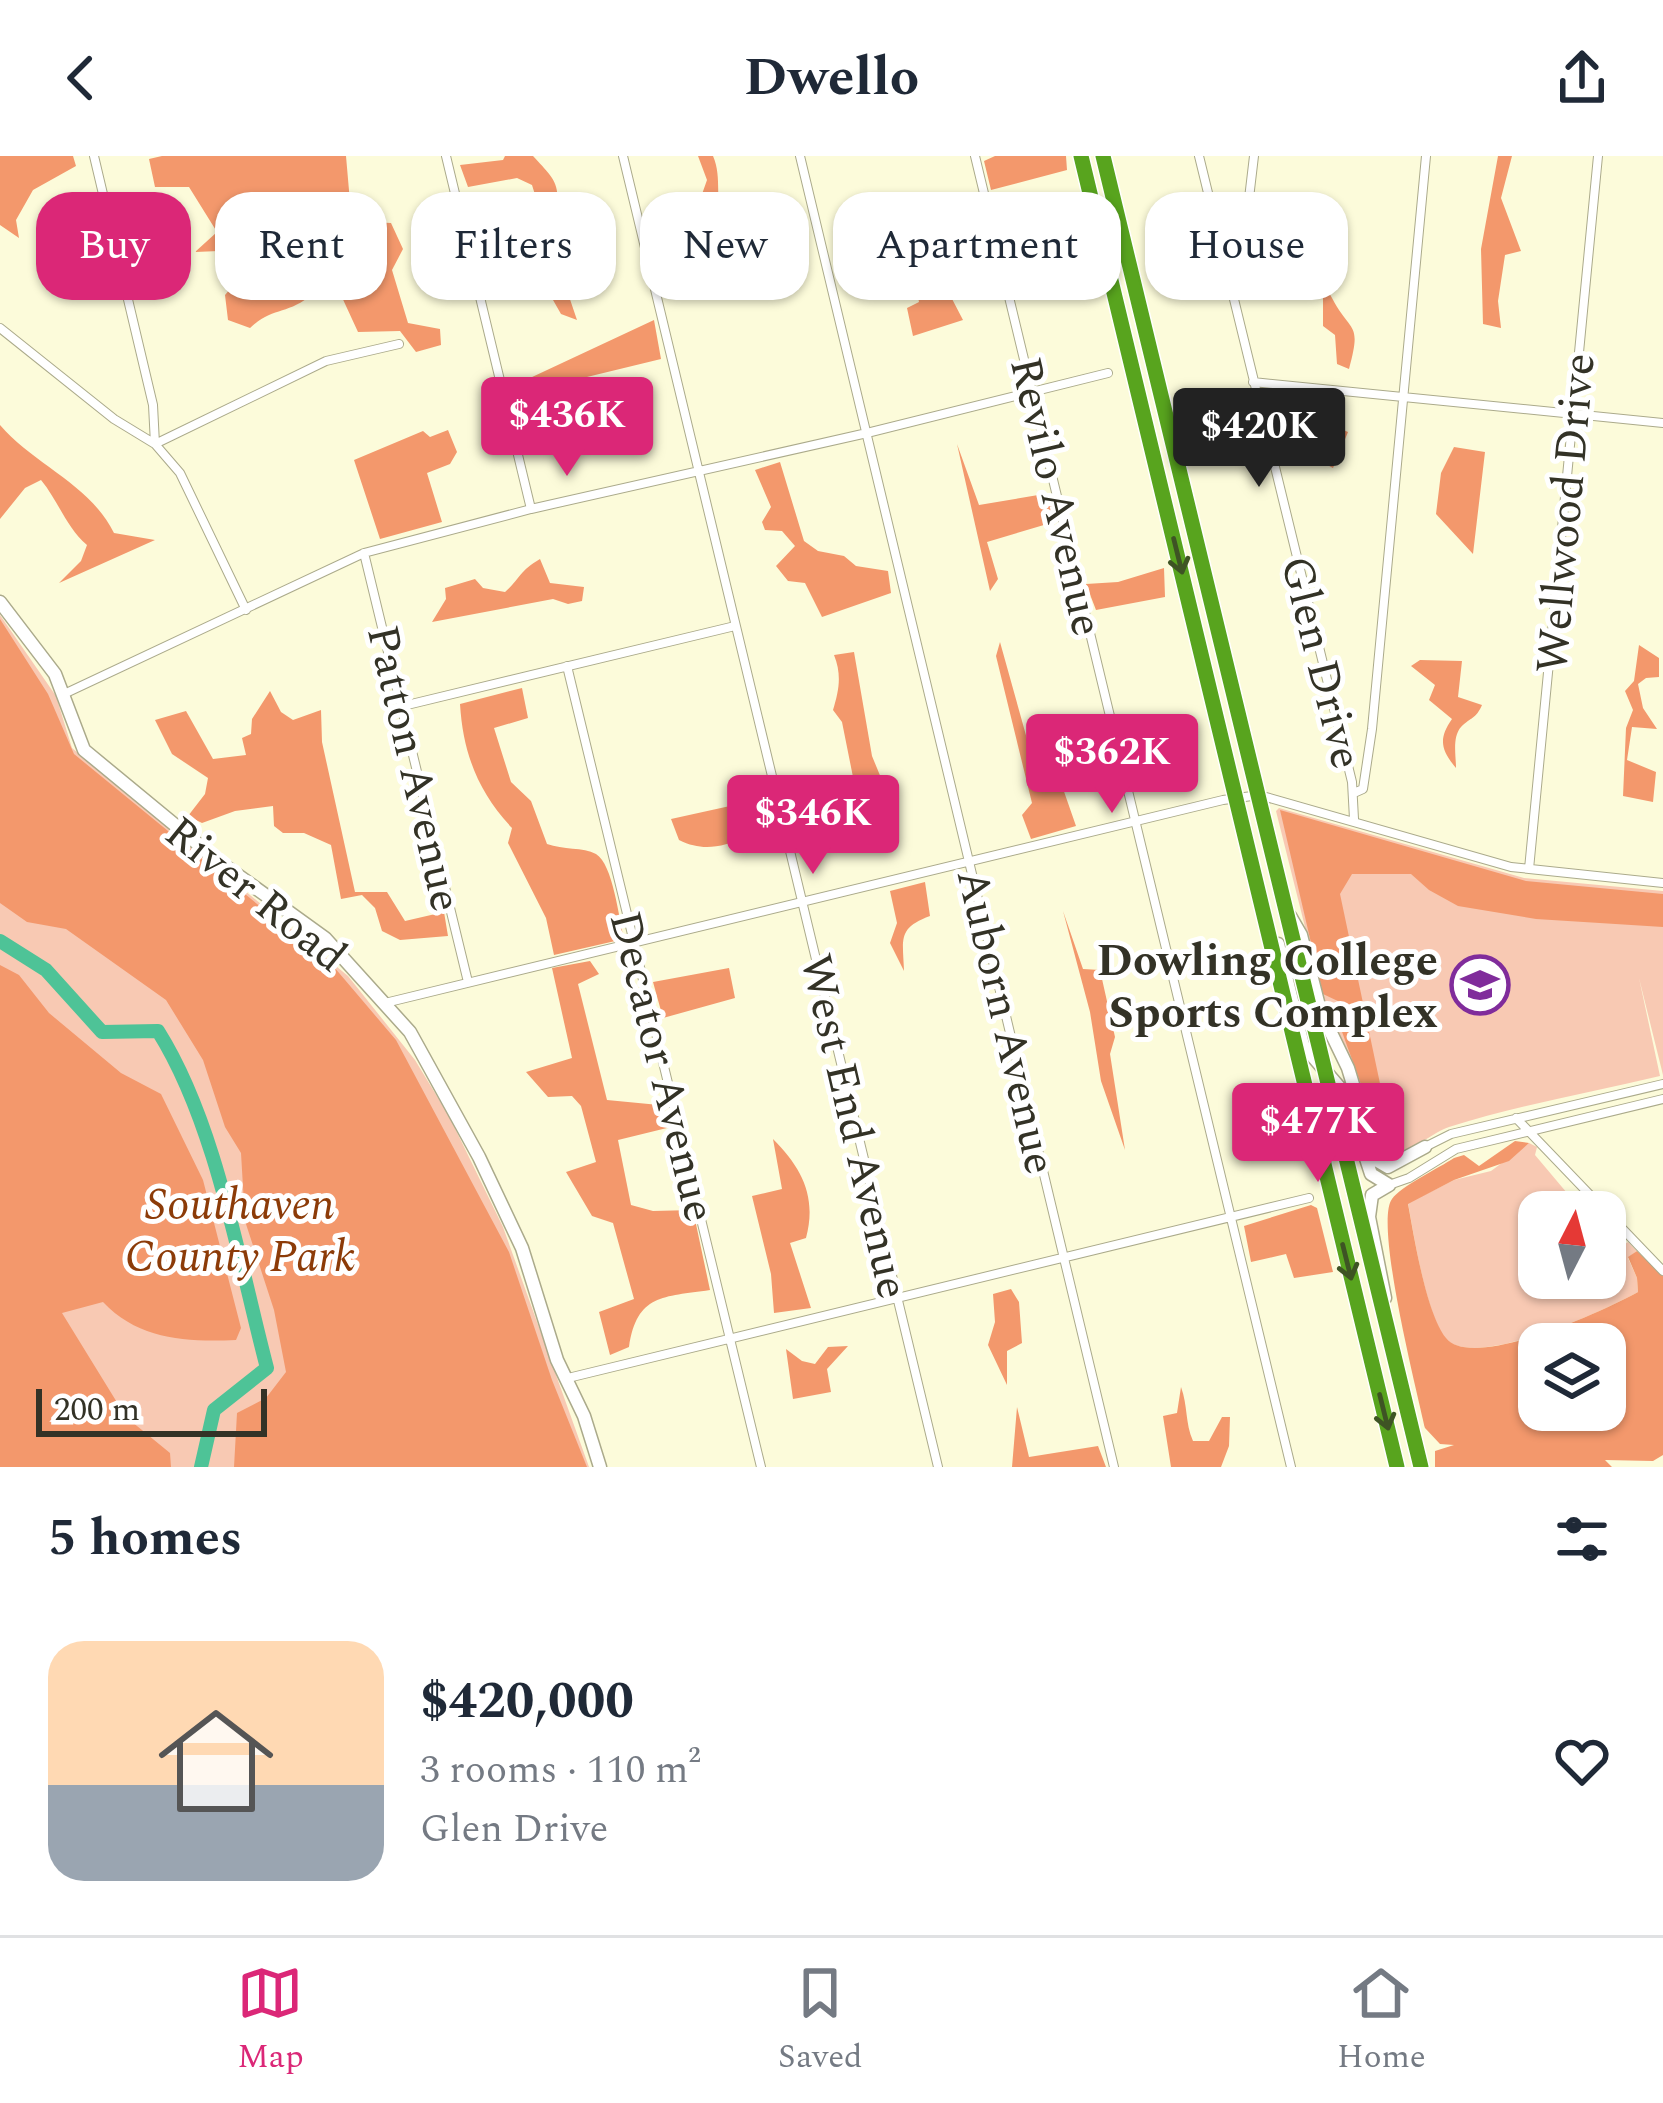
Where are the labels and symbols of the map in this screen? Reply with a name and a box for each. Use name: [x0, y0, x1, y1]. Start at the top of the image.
street label: Revilo Avenue: [990, 350, 1121, 643]
street label: Wellwood Drive: [1518, 350, 1615, 676]
pin: $436K: [483, 377, 651, 479]
pin: $420K: [1175, 388, 1343, 490]
one-way arrow: [1168, 536, 1190, 574]
street label: Glen Drive: [1261, 549, 1380, 776]
street label: Patton Avenue: [347, 619, 480, 919]
pin: $362K: [1028, 714, 1196, 816]
pin: $346K: [729, 775, 897, 877]
street label: River Road: [149, 800, 362, 990]
street label: Auborn Avenue: [937, 862, 1074, 1181]
street label: Decator Avenue: [590, 904, 734, 1229]
place label: Dowling College Sports Complex: [1097, 927, 1438, 1048]
street label: West End Avenue: [780, 947, 927, 1306]
school or university icon: Dowling College Sports Complex: [1449, 954, 1511, 1016]
pin: $477K: [1234, 1083, 1402, 1185]
park label: Southaven County Park: [125, 1171, 355, 1292]
north arrow: [1518, 1191, 1626, 1299]
one-way arrow: [1337, 1242, 1359, 1280]
scale bar: [36, 1383, 267, 1436]
one-way arrow: [1374, 1393, 1396, 1431]

